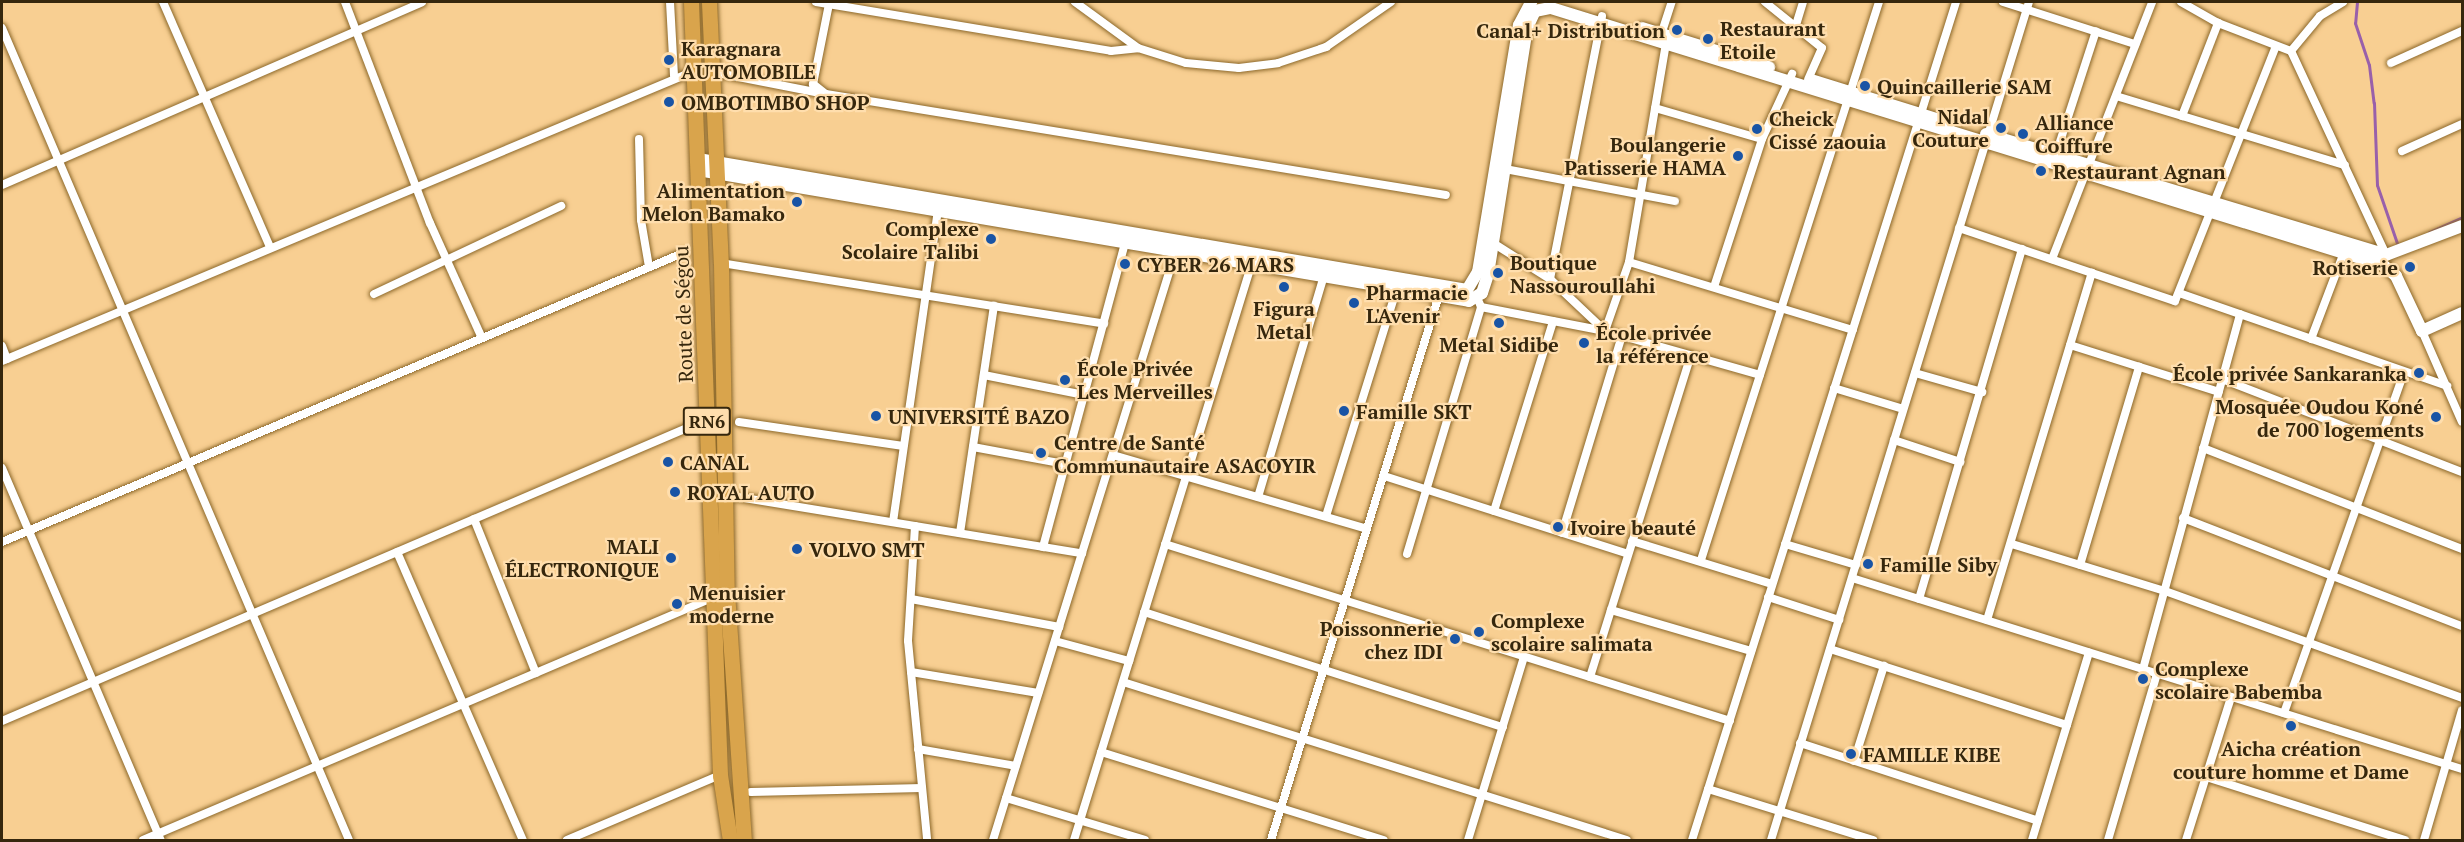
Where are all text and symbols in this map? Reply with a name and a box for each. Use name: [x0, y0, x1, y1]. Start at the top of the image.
place label: Restaurant Etoile: [1720, 16, 1825, 63]
place label: Canal+ Distribution: [1476, 18, 1665, 42]
marker: Canal+ Distribution: [1670, 23, 1684, 37]
marker: Restaurant Etoile: [1701, 32, 1715, 46]
place label: Karagnara AUTOMOBILE: [681, 36, 816, 83]
marker: Karagnara AUTOMOBILE: [662, 53, 676, 67]
place label: Quincaillerie SAM: [1877, 74, 2051, 98]
marker: Quincaillerie SAM: [1858, 79, 1872, 93]
place label: OMBOTIMBO SHOP: [681, 90, 870, 114]
marker: OMBOTIMBO SHOP: [662, 95, 676, 109]
place label: Nidal Couture: [1912, 104, 1989, 151]
place label: Cheick Cissé zaouia: [1769, 106, 1886, 153]
place label: Alliance Coiffure: [2035, 110, 2114, 157]
marker: Nidal Couture: [1994, 121, 2008, 135]
marker: Cheick Cissé zaouia: [1750, 122, 1764, 136]
marker: Alliance Coiffure: [2016, 127, 2030, 141]
place label: Boulangerie Patisserie HAMA: [1564, 132, 1726, 179]
marker: Boulangerie Patisserie HAMA: [1731, 149, 1745, 163]
place label: Restaurant Agnan: [2053, 159, 2226, 183]
marker: Restaurant Agnan: [2034, 164, 2048, 178]
place label: Alimentation Melon Bamako: [642, 178, 785, 225]
marker: Alimentation Melon Bamako: [790, 195, 804, 209]
place label: Complexe Scolaire Talibi: [842, 216, 979, 263]
marker: Complexe Scolaire Talibi: [984, 232, 998, 246]
street label: Route de Ségou: [669, 245, 697, 383]
place label: Boutique Nassouroullahi: [1510, 250, 1655, 297]
place label: CYBER 26 MARS: [1137, 252, 1294, 276]
place label: Rotiserie: [2312, 255, 2398, 279]
marker: CYBER 26 MARS: [1118, 257, 1132, 271]
marker: Rotiserie: [2403, 260, 2417, 274]
marker: Boutique Nassouroullahi: [1491, 266, 1505, 280]
marker: Figura Metal: [1277, 280, 1291, 294]
place label: Pharmacie L'Avenir: [1366, 280, 1468, 327]
place label: Figura Metal: [1253, 296, 1315, 343]
marker: Pharmacie L'Avenir: [1347, 296, 1361, 310]
marker: Metal Sidibe: [1492, 316, 1506, 330]
place label: École privée la référence: [1596, 320, 1712, 367]
place label: Metal Sidibe: [1439, 332, 1559, 356]
marker: École privée la référence: [1577, 336, 1591, 350]
place label: École Privée Les Merveilles: [1077, 356, 1213, 403]
place label: École privée Sankaranka: [2173, 361, 2407, 385]
marker: École privée Sankaranka: [2412, 366, 2426, 380]
marker: École Privée Les Merveilles: [1058, 373, 1072, 387]
place label: Mosquée Oudou Koné de 700 logements: [2215, 394, 2424, 441]
place label: Famille SKT: [1356, 399, 1472, 423]
place label: UNIVERSITÉ BAZO: [888, 404, 1070, 428]
marker: Famille SKT: [1337, 404, 1351, 418]
road number: RN6: [682, 406, 732, 436]
marker: UNIVERSITÉ BAZO: [869, 409, 883, 423]
marker: Mosquée Oudou Koné de 700 logements: [2429, 410, 2443, 424]
place label: Centre de Santé Communautaire ASACOYIR: [1054, 430, 1316, 477]
marker: Centre de Santé Communautaire ASACOYIR: [1032, 444, 1050, 462]
place label: CANAL: [680, 450, 749, 474]
marker: CANAL: [661, 455, 675, 469]
place label: ROYAL AUTO: [687, 480, 815, 504]
marker: ROYAL AUTO: [668, 485, 682, 499]
place label: Ivoire beauté: [1570, 515, 1696, 539]
marker: Ivoire beauté: [1551, 520, 1565, 534]
place label: MALI ÉLECTRONIQUE: [505, 534, 659, 581]
place label: VOLVO SMT: [809, 537, 925, 561]
marker: VOLVO SMT: [790, 542, 804, 556]
marker: MALI ÉLECTRONIQUE: [664, 551, 678, 565]
place label: Famille Siby: [1880, 552, 1997, 576]
marker: Famille Siby: [1861, 557, 1875, 571]
place label: Menuisier moderne: [689, 580, 785, 627]
marker: Menuisier moderne: [670, 597, 684, 611]
place label: Complexe scolaire salimata: [1491, 608, 1653, 655]
place label: Poissonnerie chez IDI: [1320, 616, 1443, 663]
marker: Complexe scolaire salimata: [1472, 625, 1486, 639]
marker: Poissonnerie chez IDI: [1448, 632, 1462, 646]
place label: Complexe scolaire Babemba: [2155, 656, 2322, 703]
marker: Complexe scolaire Babemba: [2136, 672, 2150, 686]
marker: Aicha création couture homme et Dame: [2284, 719, 2298, 733]
place label: Aicha création couture homme et Dame: [2173, 736, 2409, 783]
place label: FAMILLE KIBE: [1863, 742, 2001, 766]
marker: FAMILLE KIBE: [1844, 747, 1858, 761]

